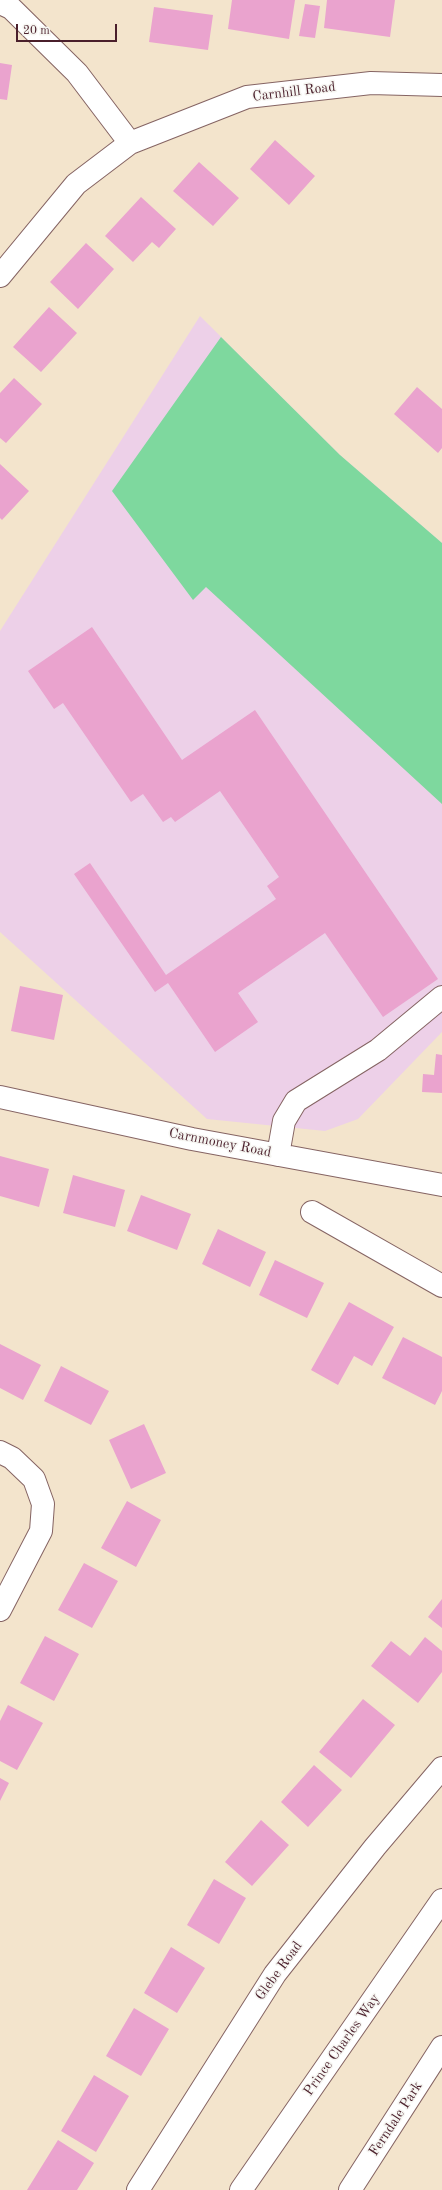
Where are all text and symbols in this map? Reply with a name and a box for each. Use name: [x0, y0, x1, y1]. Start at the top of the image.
scale bar: [18, 16, 119, 42]
text: 20 m: [23, 25, 50, 37]
street label: Carnhill Road: [251, 79, 337, 105]
street label: Carnmoney Road: [167, 1125, 273, 1161]
street label: Glebe Road: [252, 1938, 306, 2004]
street label: Prince Charles Way: [300, 1991, 384, 2099]
street label: Ferndale Park: [366, 2079, 426, 2159]

